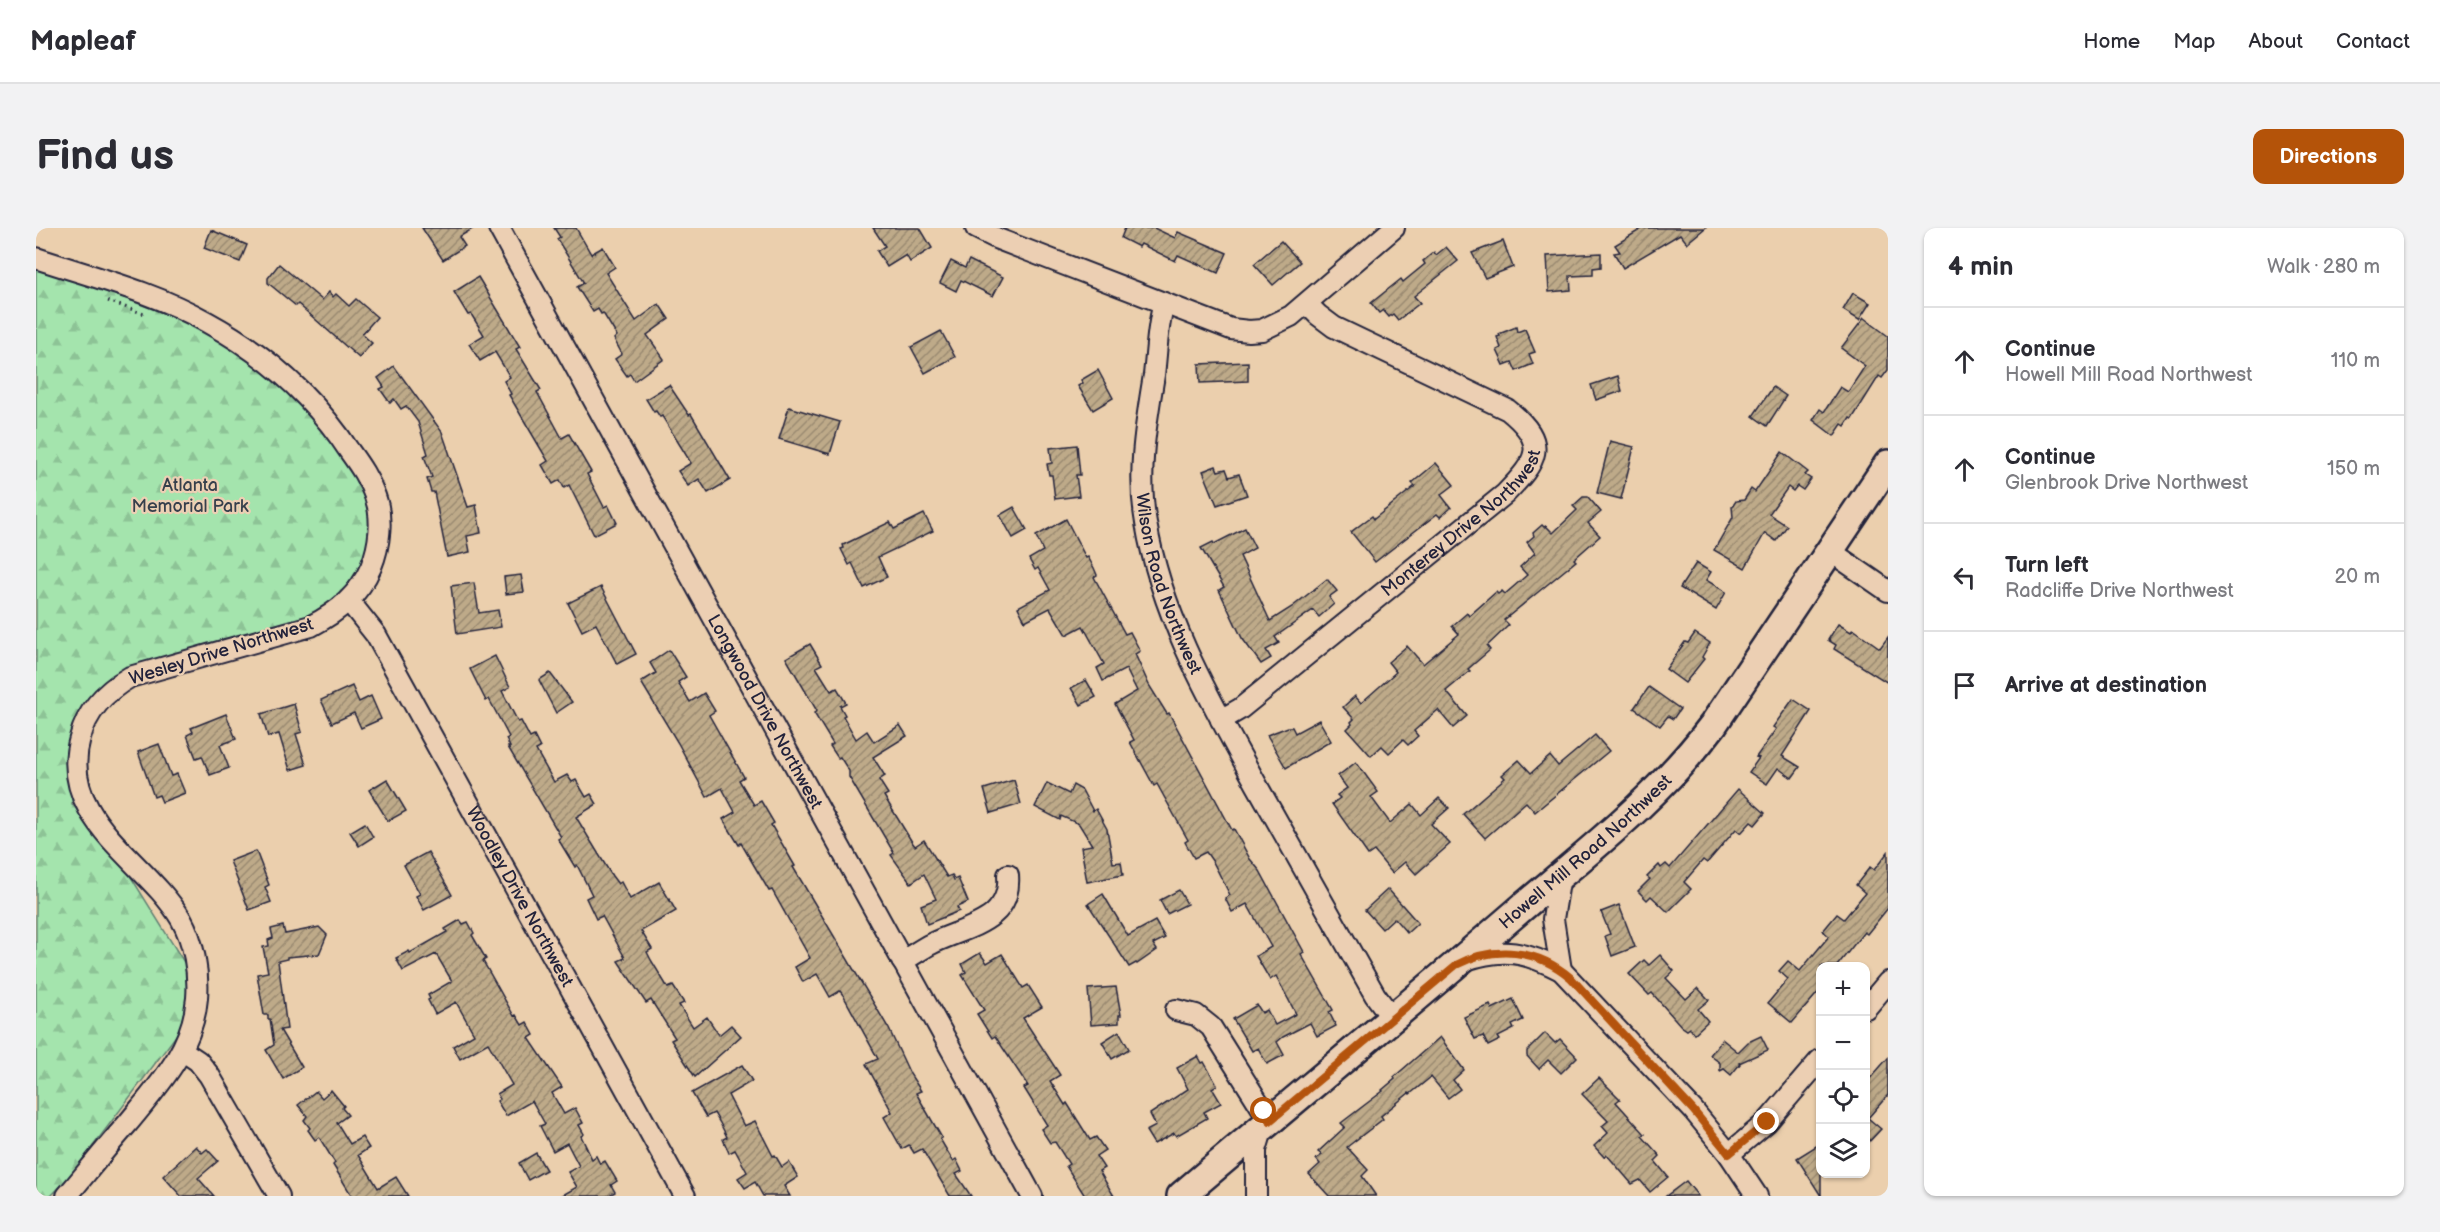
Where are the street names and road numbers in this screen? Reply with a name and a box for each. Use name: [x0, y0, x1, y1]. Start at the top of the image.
street label: Monterey Drive Northwest: [1377, 448, 1546, 601]
street label: Wilson Road Northwest: [1132, 492, 1206, 678]
street label: Longwood Drive Northwest: [703, 611, 827, 813]
street label: Wesley Drive Northwest: [127, 613, 316, 689]
street label: Howell Mill Road Northwest: [1495, 770, 1676, 934]
street label: Woodley Drive Northwest: [462, 803, 578, 991]

